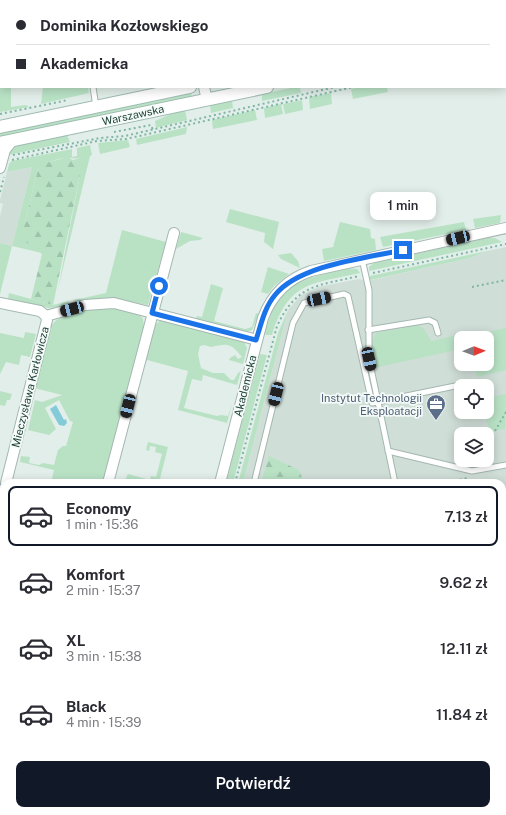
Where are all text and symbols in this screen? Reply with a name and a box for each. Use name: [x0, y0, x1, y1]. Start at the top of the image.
text: Dominika Kozłowskiego: [40, 17, 208, 34]
text: Akademicka: [40, 55, 128, 72]
street label: Warszawska: [101, 103, 165, 127]
callout: 1 min: [370, 192, 436, 220]
text: 1 min: [388, 198, 418, 213]
car: [445, 229, 471, 247]
route end: [394, 241, 412, 259]
route start: [150, 277, 168, 295]
car: [306, 291, 332, 307]
car: [59, 300, 85, 318]
street label: Mieczysława Karłowicza: [9, 325, 51, 449]
north arrow: [454, 331, 494, 371]
map controls: [454, 331, 494, 467]
car: [361, 346, 377, 372]
street label: Akademicka: [232, 354, 258, 418]
button: locate: [454, 379, 494, 419]
car: [267, 381, 285, 407]
place label: Instytut Technologii Eksploatacji: [321, 392, 422, 417]
car: [119, 393, 137, 419]
office icon: Instytut Technologii Eksploatacji: [425, 393, 447, 421]
button: layers: [454, 427, 494, 467]
icon: car: [18, 498, 54, 534]
text: Economy: [66, 500, 131, 517]
text: 7.13 zł: [445, 508, 488, 525]
text: 1 min · 15:36: [66, 517, 138, 532]
icon: car: [18, 564, 54, 600]
text: Komfort: [66, 566, 125, 583]
text: 9.62 zł: [439, 574, 488, 591]
text: 2 min · 15:37: [66, 583, 140, 598]
icon: car: [18, 630, 54, 666]
text: XL: [66, 632, 85, 649]
text: 12.11 zł: [440, 640, 488, 657]
text: 3 min · 15:38: [66, 649, 142, 664]
icon: car: [18, 696, 54, 732]
text: Black: [66, 698, 106, 715]
text: 11.84 zł: [436, 706, 488, 723]
text: 4 min · 15:39: [66, 715, 141, 730]
button: Potwierdź: [16, 761, 490, 807]

